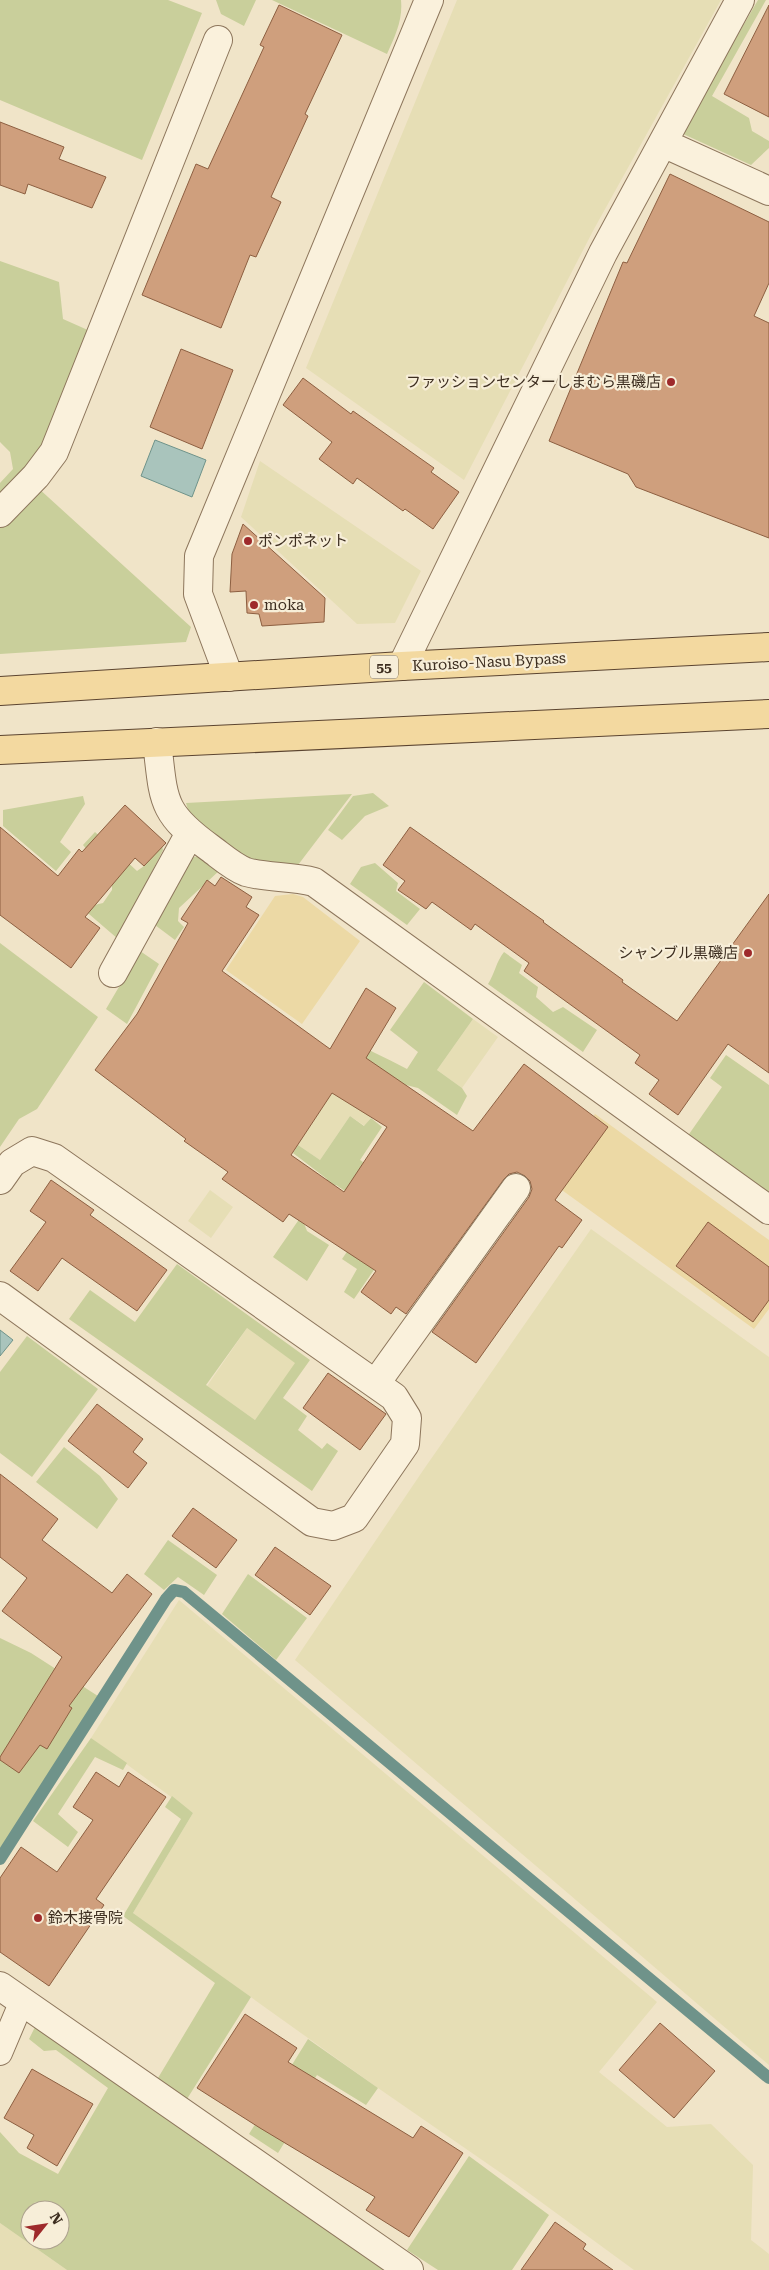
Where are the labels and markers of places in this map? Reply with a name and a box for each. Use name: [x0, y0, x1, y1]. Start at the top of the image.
place label: ファッションセンターしまむら黒磯店: [406, 373, 661, 391]
marker: ファッションセンターしまむら黒磯店: [665, 376, 677, 388]
place label: ポンポネット: [258, 532, 348, 550]
marker: ポンポネット: [242, 535, 254, 547]
place label: moka: [264, 596, 304, 614]
marker: moka: [248, 599, 260, 611]
place label: シャンブル黒磯店: [618, 944, 738, 962]
marker: シャンブル黒磯店: [742, 947, 754, 959]
place label: 鈴木接骨院: [48, 1909, 123, 1927]
marker: 鈴木接骨院: [32, 1912, 44, 1924]

